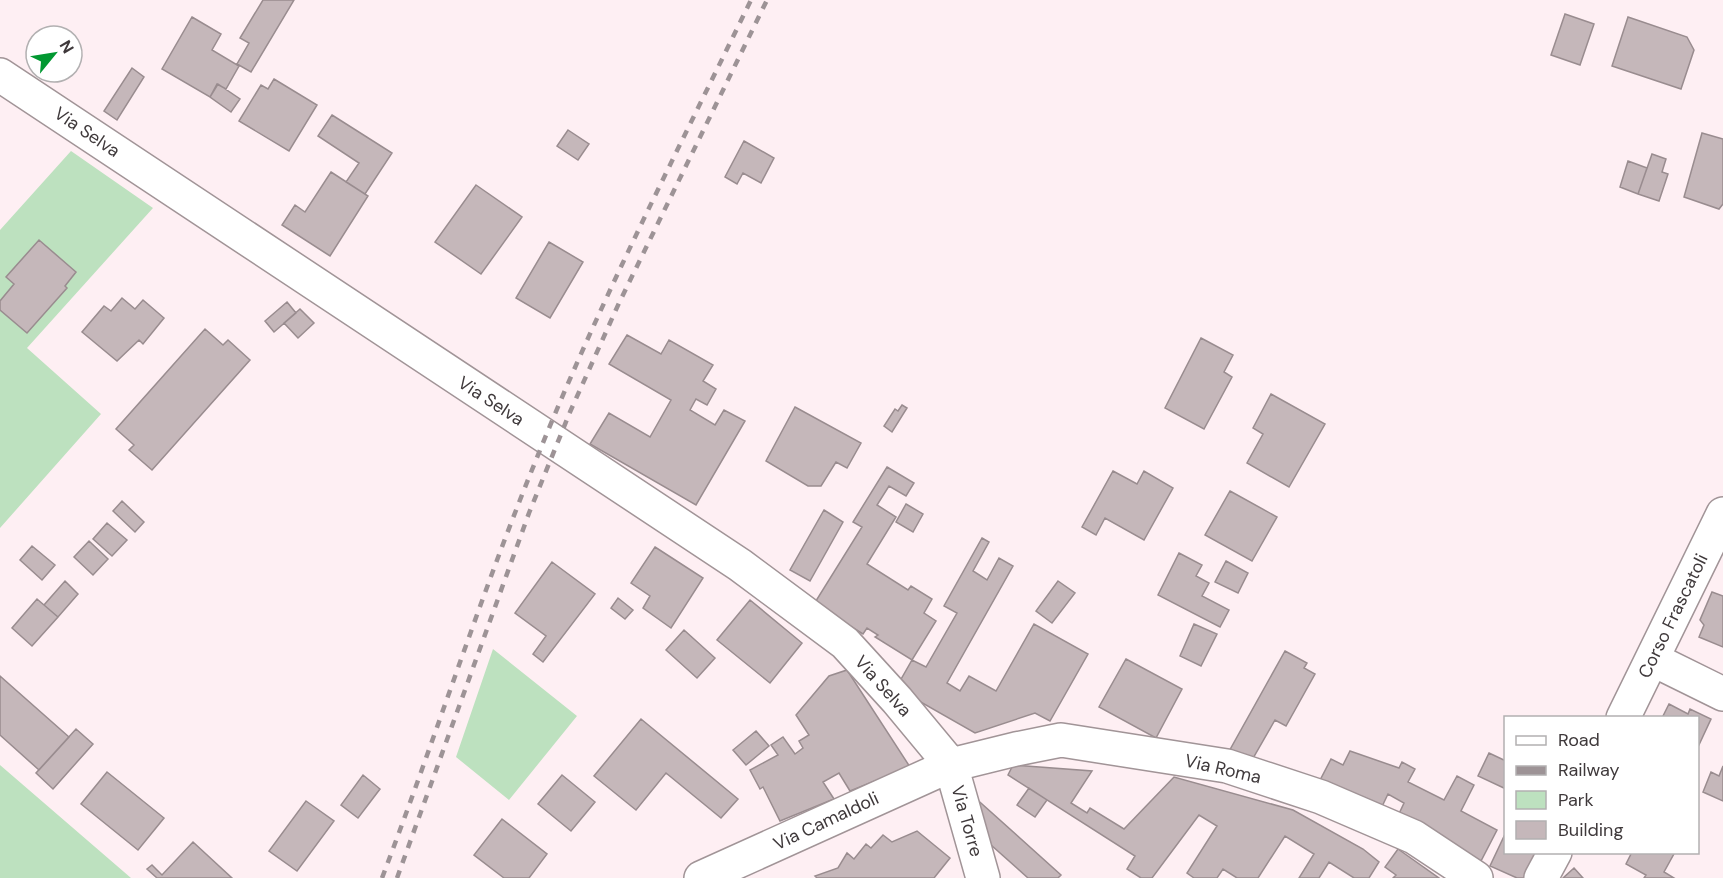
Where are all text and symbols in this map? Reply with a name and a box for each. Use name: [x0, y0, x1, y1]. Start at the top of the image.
north arrow: [24, 24, 84, 84]
text: N: [55, 36, 79, 57]
street label: Via Selva: [49, 101, 125, 163]
street label: Via Selva: [453, 371, 529, 431]
street label: Corso Frascatoli: [1633, 550, 1713, 682]
street label: Via Selva: [849, 650, 917, 722]
legend: [1504, 716, 1699, 854]
text: Road: [1558, 728, 1600, 752]
street label: Via Roma: [1182, 749, 1264, 789]
text: Railway: [1558, 758, 1620, 782]
street label: Via Torre: [945, 782, 989, 860]
street label: Via Camaldoli: [769, 786, 883, 856]
text: Park: [1558, 788, 1594, 812]
text: Building: [1558, 818, 1623, 842]

